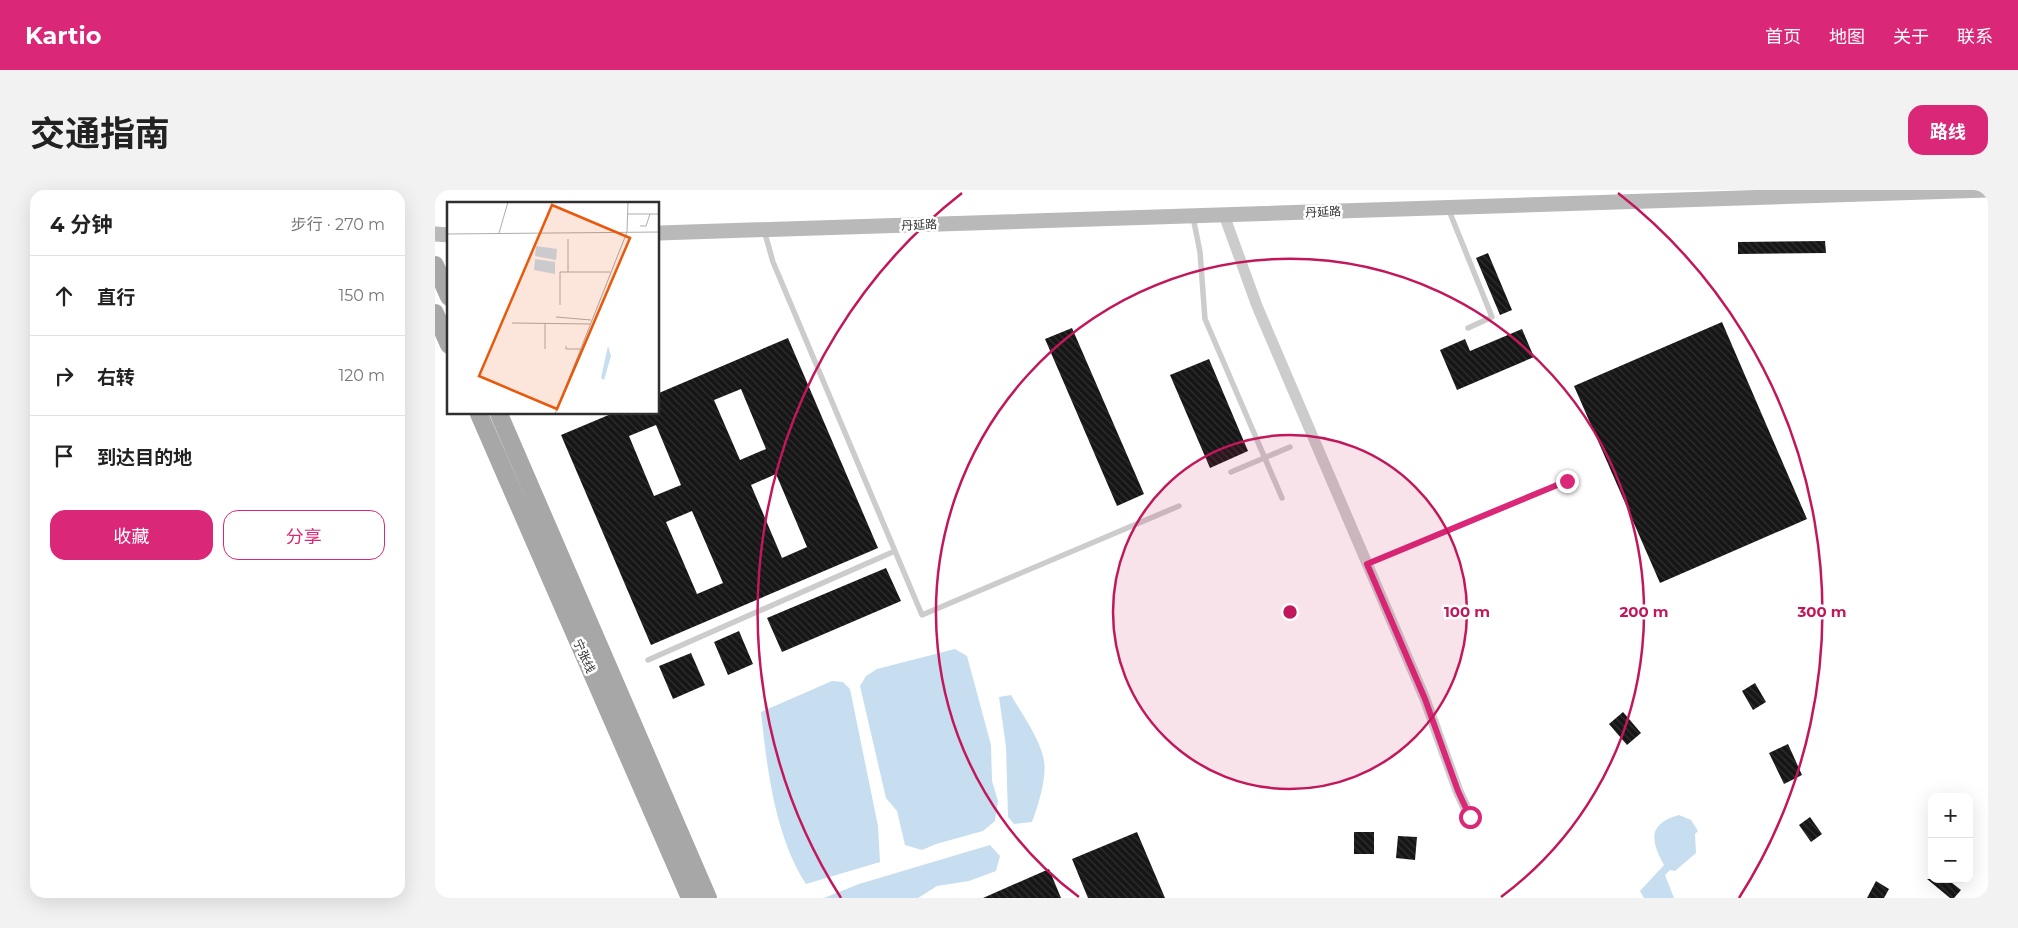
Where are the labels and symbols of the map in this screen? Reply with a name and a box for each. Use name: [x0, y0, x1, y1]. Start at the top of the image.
inset map: [447, 202, 660, 415]
street label: 丹延路: [1305, 203, 1341, 220]
street label: 丹延路: [901, 216, 937, 233]
route end: [1556, 470, 1579, 493]
text: 100 m: [1444, 602, 1490, 621]
text: 200 m: [1619, 602, 1669, 621]
text: 300 m: [1796, 602, 1847, 621]
centre of rings: [1281, 603, 1299, 621]
street label: 宁张线: [570, 636, 599, 675]
route start: [1459, 806, 1482, 829]

